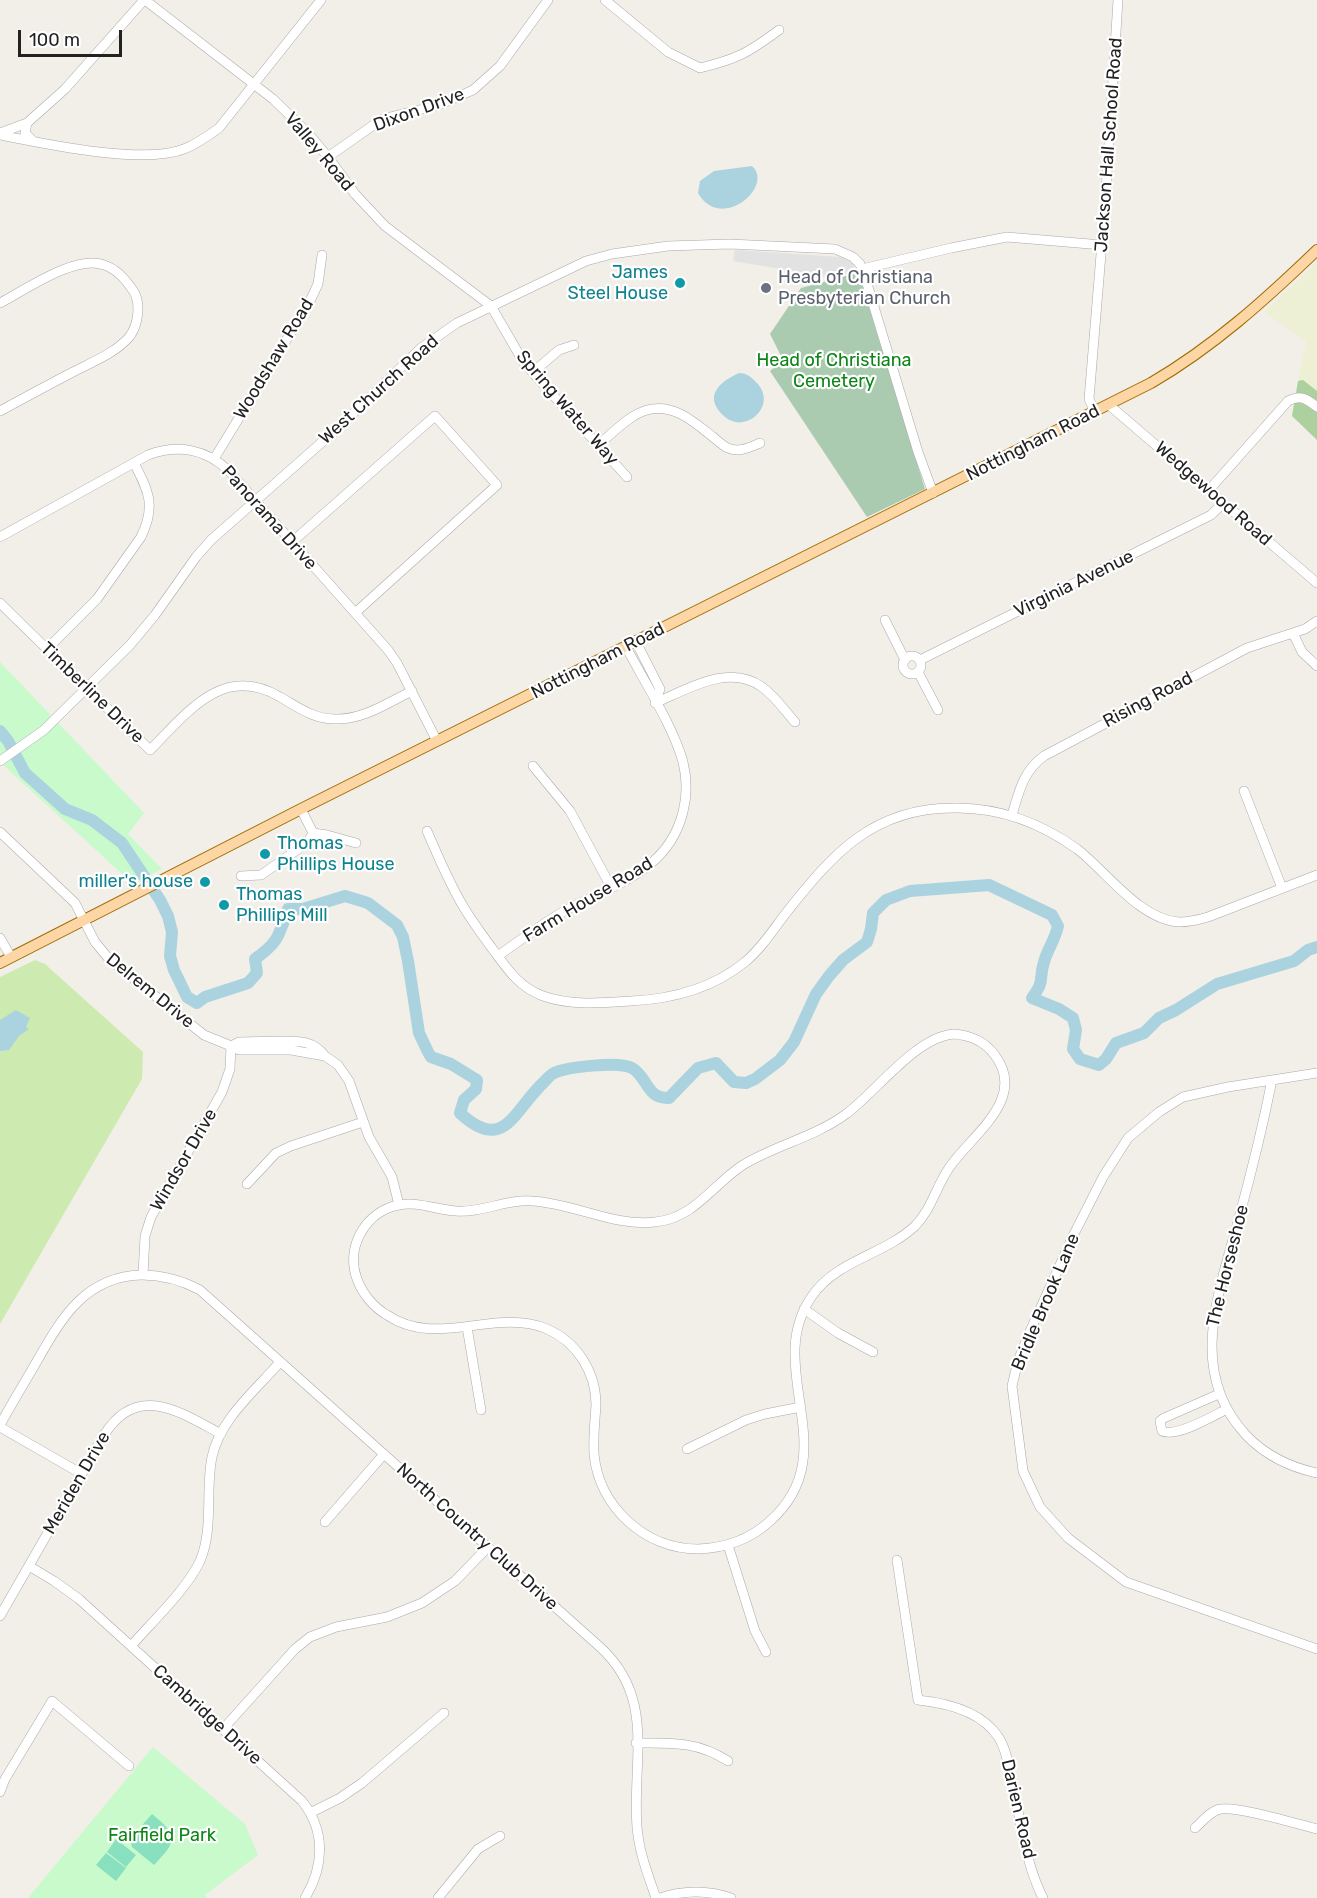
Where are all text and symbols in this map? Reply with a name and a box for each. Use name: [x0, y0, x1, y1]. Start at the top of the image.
scale bar: [21, 18, 124, 56]
text: 100 m: [29, 29, 80, 51]
street label: Jackson Hall School Road: [1091, 37, 1127, 253]
street label: Dixon Drive: [371, 84, 467, 136]
street label: Valley Road: [280, 108, 358, 196]
place label: James Steel House: [568, 262, 668, 304]
place label: Head of Christiana Presbyterian Church: [778, 267, 951, 310]
marker: James Steel House: [673, 276, 687, 290]
marker: Head of Christiana Presbyterian Church: [759, 281, 773, 295]
street label: Woodshaw Road: [229, 295, 319, 423]
street label: West Church Road: [315, 331, 443, 449]
street label: Spring Water Way: [511, 346, 623, 470]
park label: Head of Christiana Cemetery: [756, 350, 912, 392]
street label: Nottingham Road: [963, 400, 1103, 486]
street label: Wedgewood Road: [1150, 437, 1276, 551]
street label: Panorama Drive: [217, 461, 321, 575]
street label: Virginia Avenue: [1011, 546, 1137, 622]
street label: Nottingham Road: [528, 618, 668, 704]
street label: Timberline Drive: [36, 638, 148, 748]
street label: Rising Road: [1099, 667, 1197, 733]
place label: Thomas Phillips House: [277, 833, 395, 876]
marker: Thomas Phillips House: [258, 847, 272, 861]
street label: Farm House Road: [519, 853, 657, 947]
place label: miller's house: [78, 871, 193, 893]
marker: miller's house: [198, 875, 212, 889]
place label: Thomas Phillips Mill: [236, 884, 328, 926]
marker: Thomas Phillips Mill: [217, 898, 231, 912]
street label: Delrem Drive: [101, 949, 199, 1033]
street label: Windsor Drive: [146, 1105, 222, 1215]
street label: The Horseshoe: [1202, 1203, 1254, 1329]
street label: Bridle Brook Lane: [1007, 1230, 1085, 1374]
street label: Meriden Drive: [39, 1428, 115, 1538]
street label: North Country Club Drive: [392, 1459, 562, 1615]
street label: Cambridge Drive: [148, 1660, 266, 1770]
street label: Darien Road: [996, 1757, 1040, 1861]
park label: Fairfield Park: [108, 1825, 216, 1847]

